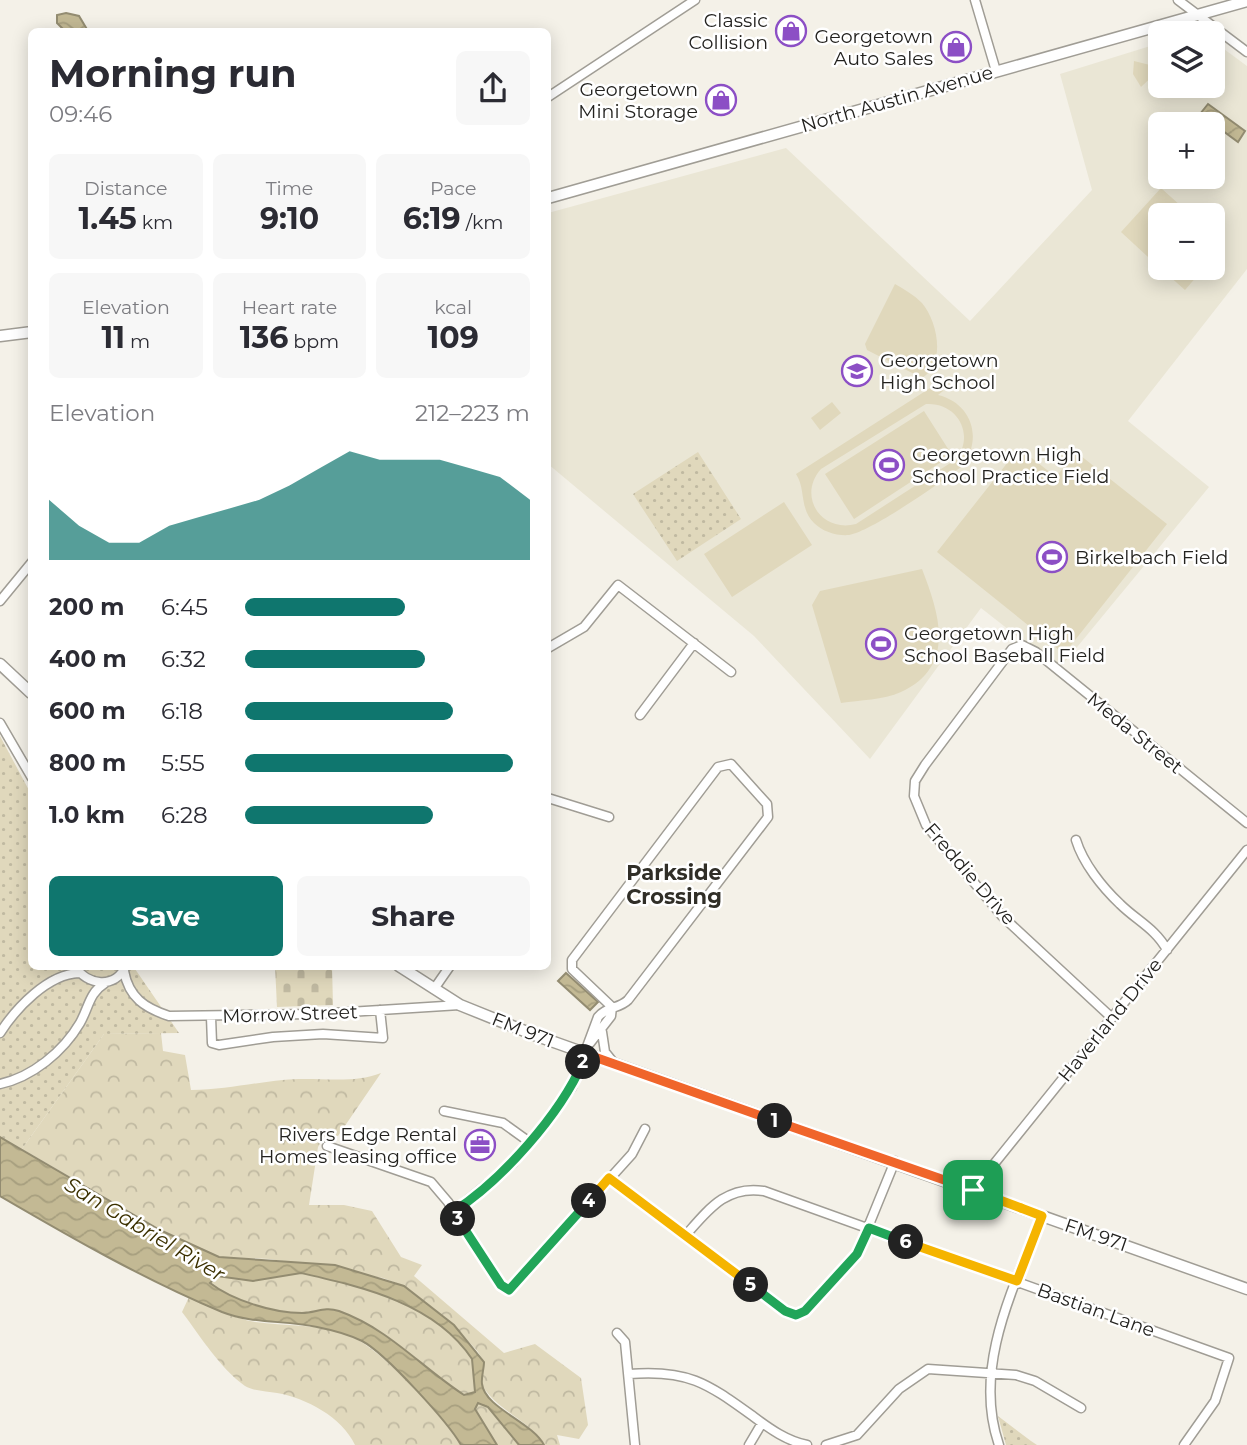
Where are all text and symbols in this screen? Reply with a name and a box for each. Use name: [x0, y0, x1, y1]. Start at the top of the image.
place label: Classic Collision: [689, 9, 768, 54]
shop icon: Classic Collision: [774, 14, 808, 48]
map controls: [1148, 21, 1225, 280]
button: layers: [1148, 21, 1225, 98]
place label: Georgetown Auto Sales: [815, 25, 933, 70]
shop icon: Georgetown Auto Sales: [939, 30, 973, 64]
text: Morning run: [49, 50, 297, 97]
button: share: [456, 51, 530, 125]
street label: North Austin Avenue: [798, 61, 996, 137]
place label: Georgetown Mini Storage: [578, 78, 698, 123]
shop icon: Georgetown Mini Storage: [704, 83, 738, 117]
text: 09:46: [49, 100, 112, 128]
button: +: [1148, 112, 1225, 189]
text: Distance: [84, 177, 168, 200]
text: Time: [266, 177, 313, 200]
text: Pace: [430, 177, 476, 200]
text: 1.45: [79, 200, 137, 237]
text: 9:10: [260, 200, 319, 237]
text: 6:19: [403, 200, 461, 237]
button: −: [1148, 203, 1225, 280]
text: km: [137, 211, 173, 234]
text: /km: [461, 211, 504, 234]
text: Elevation: [82, 296, 170, 319]
text: Heart rate: [242, 296, 337, 319]
text: kcal: [434, 296, 472, 319]
text: 11: [101, 319, 125, 356]
text: 136: [240, 319, 288, 356]
text: 109: [428, 319, 479, 356]
text: m: [125, 330, 150, 353]
text: bpm: [288, 330, 339, 353]
place label: Georgetown High School: [880, 349, 998, 394]
school or university icon: Georgetown High School: [840, 354, 874, 388]
text: Elevation: [49, 399, 155, 427]
text: 212–223 m: [415, 399, 530, 427]
place label: Georgetown High School Practice Field: [912, 443, 1110, 488]
sports icon: Georgetown High School Practice Field: [872, 448, 906, 482]
sports icon: Birkelbach Field: [1035, 540, 1069, 574]
place label: Birkelbach Field: [1075, 546, 1228, 569]
text: 200 m: [49, 593, 124, 621]
text: 6:45: [161, 593, 208, 621]
place label: Georgetown High School Baseball Field: [904, 622, 1105, 667]
sports icon: Georgetown High School Baseball Field: [864, 627, 898, 661]
text: 400 m: [49, 645, 127, 673]
text: 6:32: [161, 645, 206, 673]
street label: Meda Street: [1083, 688, 1188, 779]
text: 600 m: [49, 697, 126, 725]
text: 6:18: [161, 697, 203, 725]
text: 800 m: [49, 749, 126, 777]
text: 5:55: [161, 749, 205, 777]
text: 1.0 km: [49, 801, 125, 829]
text: 6:28: [161, 801, 208, 829]
street label: Freddie Drive: [919, 818, 1021, 930]
district label: Parkside Crossing: [626, 860, 722, 909]
button: Save: [49, 876, 283, 956]
button: Share: [297, 876, 530, 956]
street label: Haverland Drive: [1053, 954, 1167, 1086]
street label: Morrow Street: [222, 1000, 358, 1028]
street label: FM 971: [489, 1007, 557, 1053]
pin: 2: [566, 1044, 600, 1080]
text: 2: [577, 1050, 588, 1073]
pin: 1: [758, 1104, 792, 1138]
text: 1: [771, 1109, 778, 1132]
place label: Rivers Edge Rental Homes leasing office: [259, 1123, 457, 1168]
office icon: Rivers Edge Rental Homes leasing office: [463, 1128, 497, 1162]
pin: [943, 1160, 1003, 1220]
water label: San Gabriel River: [60, 1171, 230, 1287]
icon: arrive: [954, 1171, 992, 1209]
pin: 4: [572, 1184, 606, 1218]
text: 4: [582, 1189, 595, 1212]
pin: 3: [440, 1202, 476, 1236]
text: 3: [452, 1207, 463, 1230]
street label: FM 971: [1062, 1214, 1130, 1256]
pin: 6: [888, 1224, 923, 1260]
text: 6: [899, 1230, 912, 1253]
pin: 5: [734, 1268, 768, 1302]
text: 5: [745, 1273, 756, 1296]
street label: Bastian Lane: [1034, 1278, 1158, 1342]

